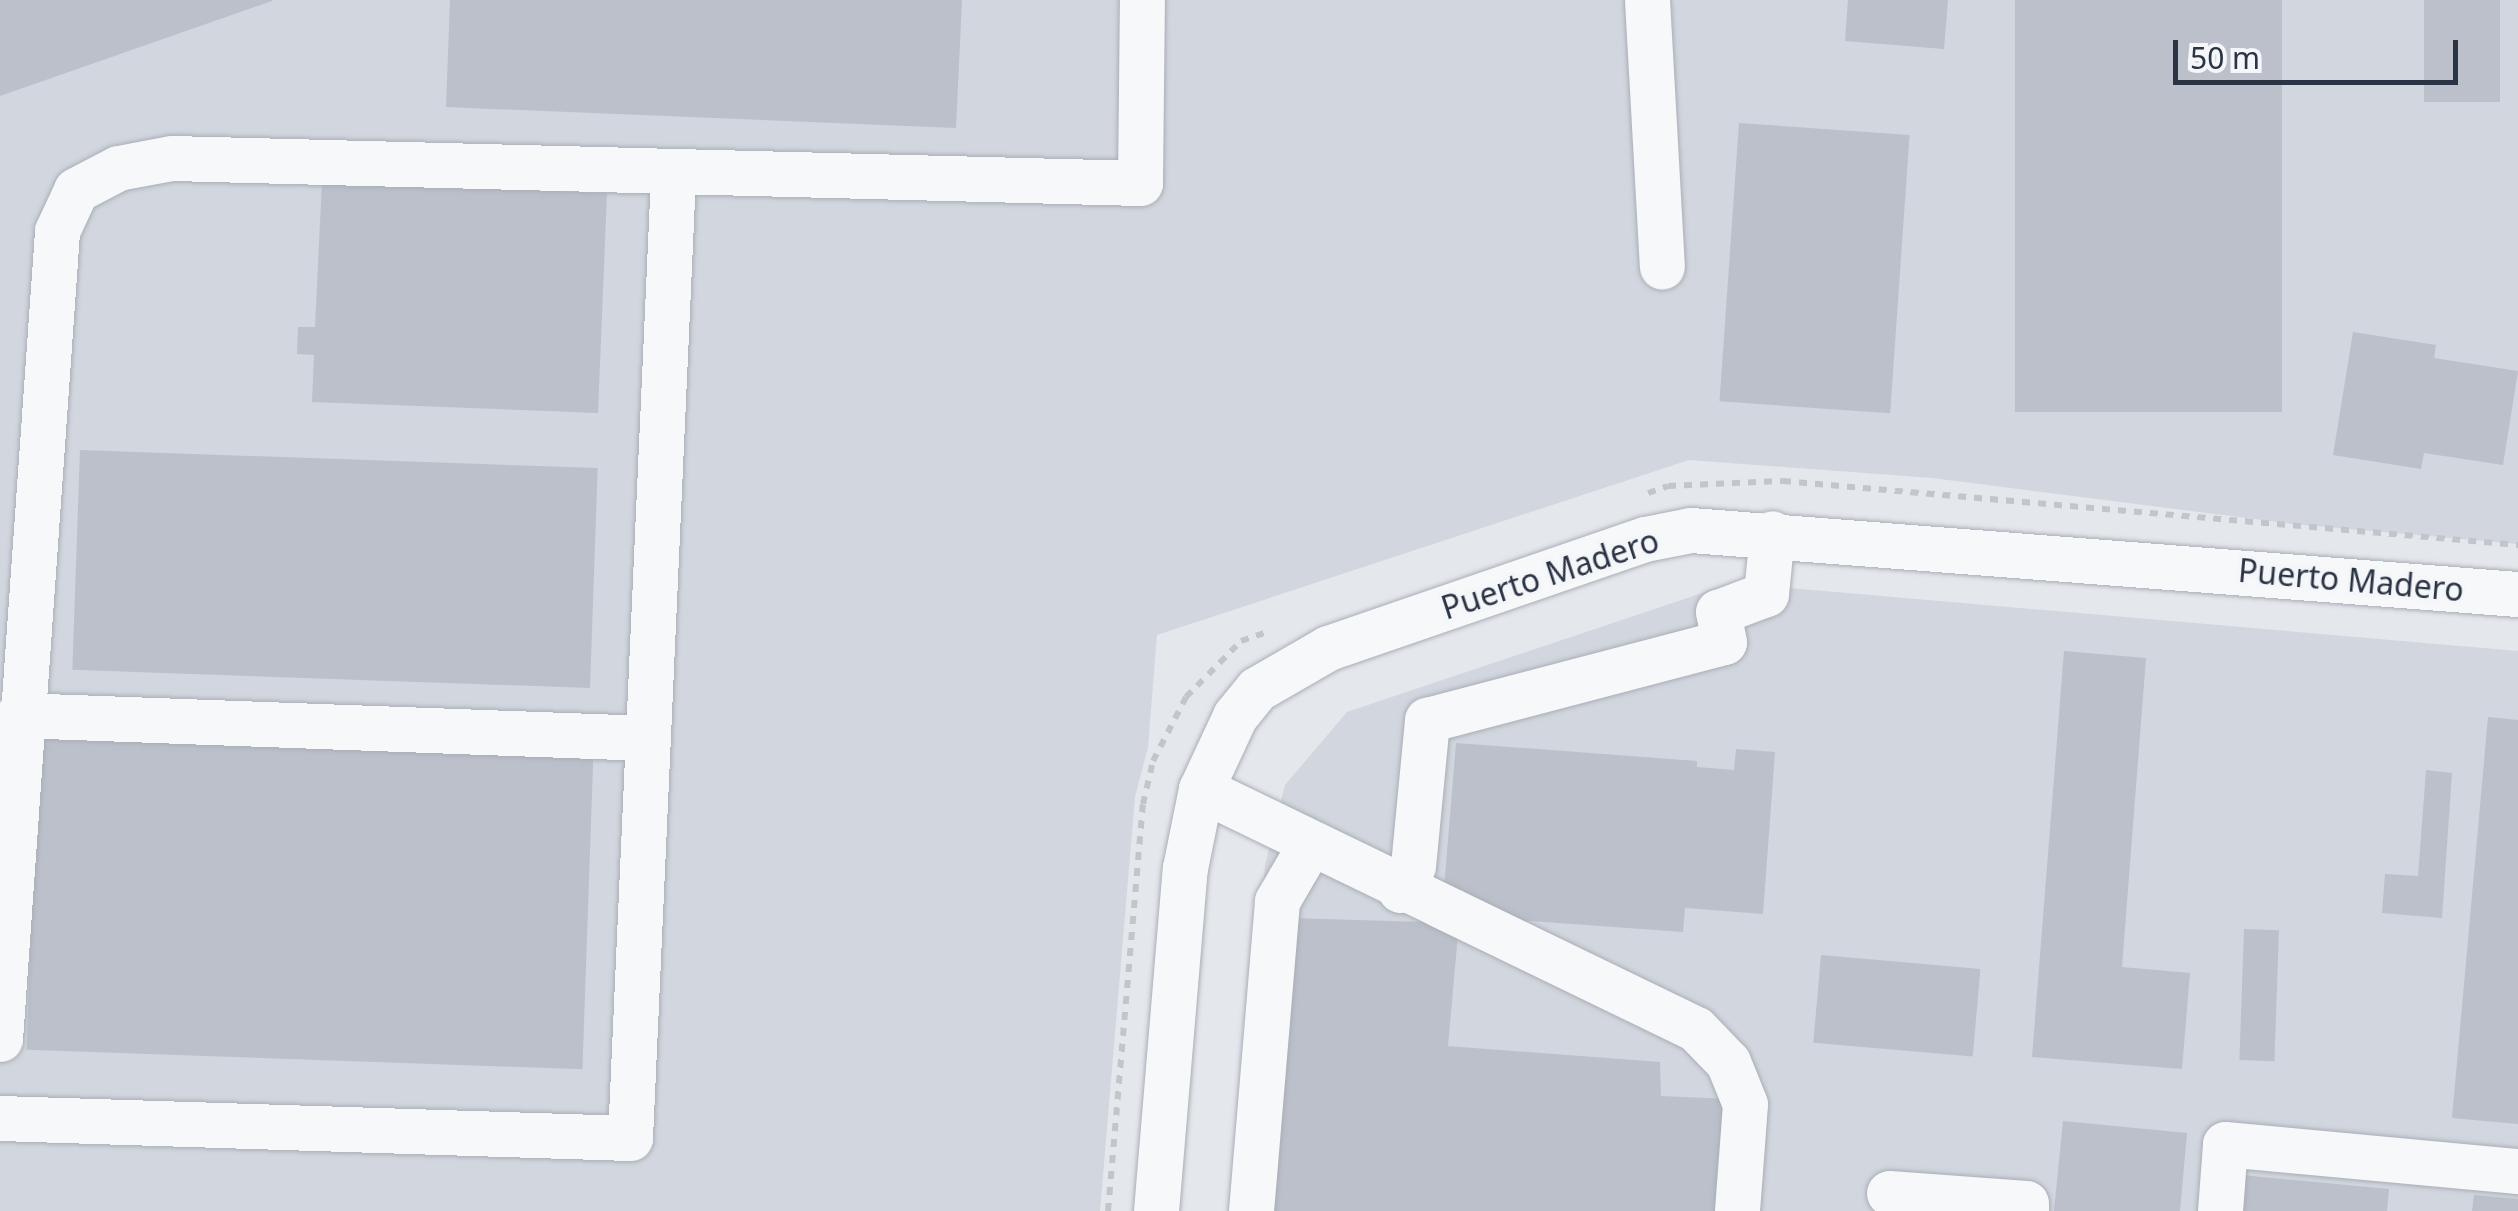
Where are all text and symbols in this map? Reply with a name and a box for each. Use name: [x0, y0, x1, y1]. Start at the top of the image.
scale bar: [2178, 20, 2463, 82]
text: 50 m: [2190, 37, 2260, 78]
street label: Puerto Madero: [1436, 521, 1664, 627]
street label: Puerto Madero: [2237, 551, 2465, 609]

